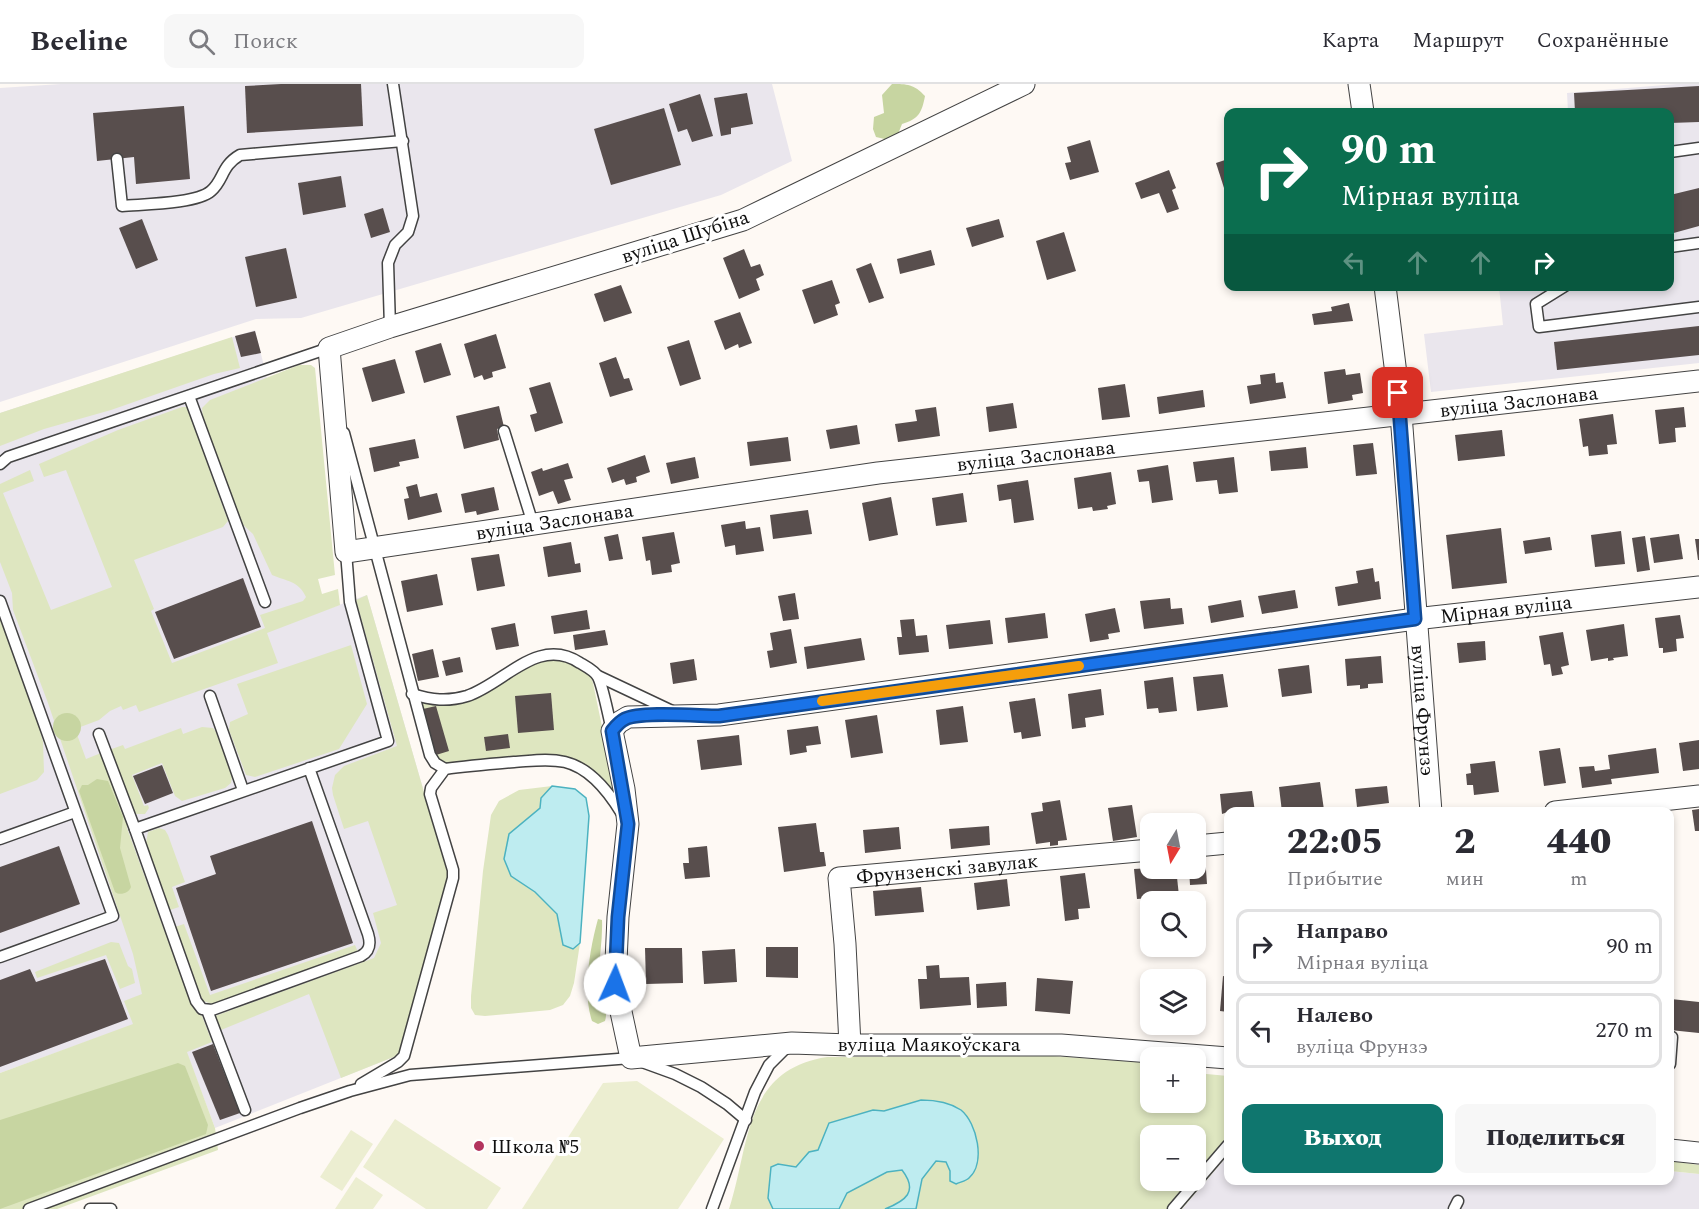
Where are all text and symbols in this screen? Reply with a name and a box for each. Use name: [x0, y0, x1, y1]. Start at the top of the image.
search box: [164, 14, 584, 68]
text: Beeline: [30, 20, 128, 63]
icon: search: [185, 25, 218, 58]
text: Поиск: [233, 25, 298, 58]
text: Карта: [1322, 25, 1379, 57]
text: Маршрут: [1412, 25, 1504, 57]
text: Сохранённые: [1537, 25, 1669, 57]
text: 90 m: [1341, 119, 1436, 182]
icon: right: [1242, 132, 1320, 210]
text: Мірная вуліца: [1341, 176, 1520, 218]
street label: вуліца Шубіна: [618, 202, 753, 272]
icon: left: [1338, 246, 1371, 279]
icon: ahead: [1401, 246, 1434, 279]
icon: ahead: [1464, 246, 1497, 279]
icon: right: [1527, 246, 1560, 279]
pin: [1372, 367, 1423, 418]
icon: arrive: [1381, 376, 1414, 409]
street label: вуліца Заслонава: [1438, 378, 1600, 426]
street label: вуліца Заслонава: [955, 432, 1117, 480]
street label: вуліца Заслонава: [474, 495, 636, 549]
street label: Мірная вуліца: [1439, 587, 1574, 632]
street label: вуліца Фрунзэ: [1402, 643, 1442, 777]
north arrow: [1140, 813, 1206, 879]
map controls: [1140, 813, 1206, 1191]
text: 22:05: [1287, 815, 1383, 870]
text: 2: [1454, 815, 1476, 870]
text: 440: [1547, 815, 1611, 870]
street label: Фрунзенскі завулак: [855, 846, 1039, 892]
text: Прибытие: [1287, 864, 1383, 894]
text: мин: [1446, 864, 1484, 894]
text: m: [1570, 864, 1588, 894]
button: search: [1140, 891, 1206, 957]
text: Направо: [1296, 915, 1388, 948]
icon: right: [1245, 930, 1278, 963]
text: 90 m: [1607, 930, 1653, 963]
text: Мірная вуліца: [1296, 948, 1428, 978]
position arrow: [583, 952, 647, 1016]
button: layers: [1140, 969, 1206, 1035]
text: Налево: [1296, 999, 1373, 1032]
icon: left: [1245, 1014, 1278, 1047]
text: 270 m: [1596, 1014, 1653, 1047]
street label: вуліца Маякоўскага: [837, 1030, 1021, 1060]
text: вуліца Фрунзэ: [1296, 1032, 1428, 1062]
button: +: [1140, 1047, 1206, 1113]
button: Выход: [1242, 1104, 1443, 1173]
button: Поделиться: [1455, 1104, 1656, 1173]
button: −: [1140, 1125, 1206, 1191]
place label: Школа №5: [491, 1132, 579, 1162]
marker: Школа №5: [472, 1139, 486, 1153]

